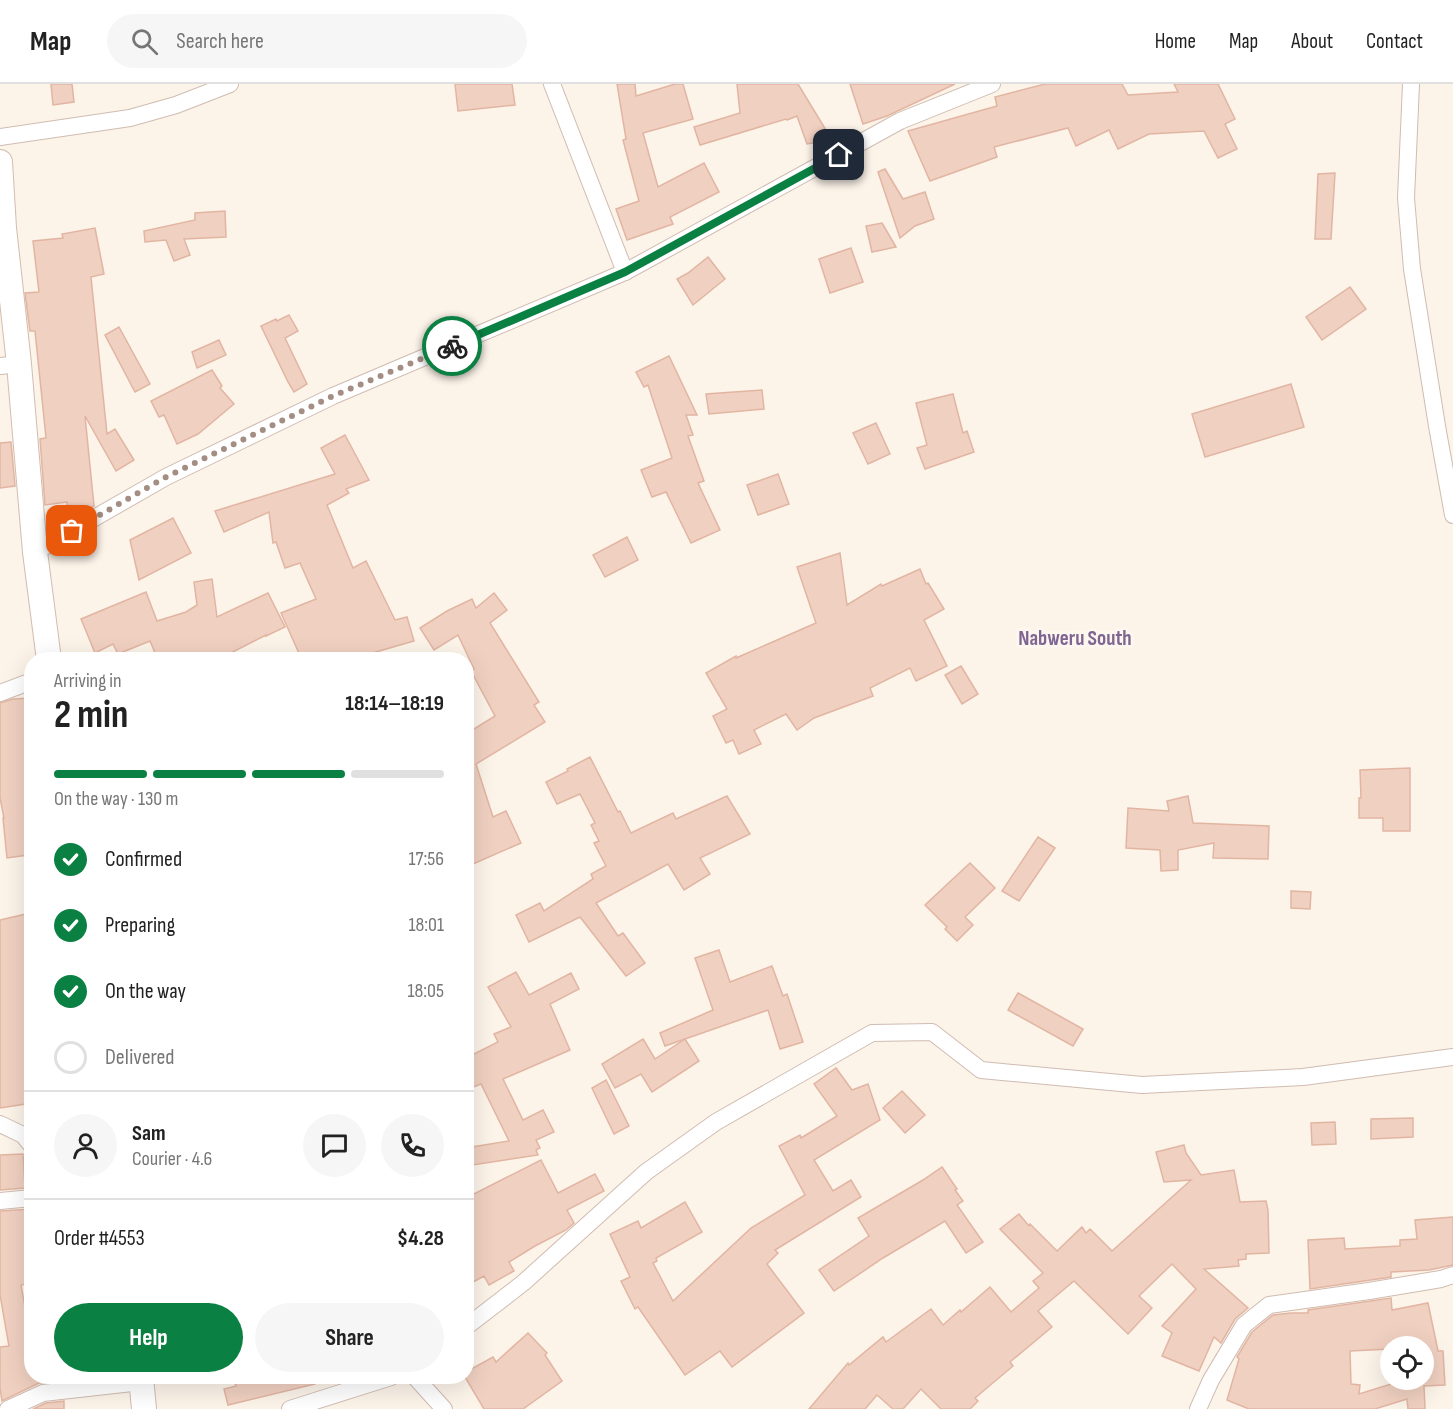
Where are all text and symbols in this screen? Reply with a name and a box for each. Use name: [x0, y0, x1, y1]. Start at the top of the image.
search box: [107, 14, 527, 68]
text: Map: [30, 25, 71, 58]
icon: search: [128, 25, 161, 58]
text: Search here: [176, 28, 264, 55]
text: Home: [1155, 29, 1196, 54]
text: Map: [1229, 29, 1258, 54]
text: About: [1291, 29, 1333, 54]
text: Contact: [1366, 29, 1423, 54]
pin: [813, 129, 864, 180]
icon: home: [822, 138, 855, 171]
courier: [422, 316, 482, 376]
icon: bike: [436, 330, 469, 363]
pin: [46, 505, 97, 556]
icon: bag: [55, 514, 88, 547]
district label: Nabweru South: [1018, 626, 1132, 651]
text: Arriving in: [54, 669, 122, 693]
text: 18:14–18:19: [345, 690, 444, 717]
text: 2 min: [54, 692, 128, 739]
text: On the way · 130 m: [54, 787, 178, 811]
icon: check: [54, 843, 87, 876]
text: Confirmed: [105, 846, 182, 873]
text: 17:56: [409, 847, 444, 871]
icon: check: [54, 909, 87, 942]
text: Preparing: [105, 912, 175, 939]
text: 18:01: [409, 913, 444, 937]
icon: check: [54, 975, 87, 1008]
text: On the way: [105, 978, 186, 1005]
text: 18:05: [408, 979, 444, 1003]
text: Delivered: [105, 1044, 174, 1071]
button: person: [54, 1114, 117, 1177]
button: chat: [303, 1114, 366, 1177]
button: phone: [381, 1114, 444, 1177]
text: Sam: [132, 1120, 166, 1147]
text: Courier · 4.6: [132, 1147, 212, 1171]
text: Order #4553: [54, 1225, 145, 1252]
text: $4.28: [397, 1225, 444, 1252]
button: Help: [54, 1303, 243, 1372]
button: Share: [255, 1303, 444, 1372]
map controls: [1380, 1336, 1434, 1390]
button: locate: [1380, 1336, 1434, 1390]

